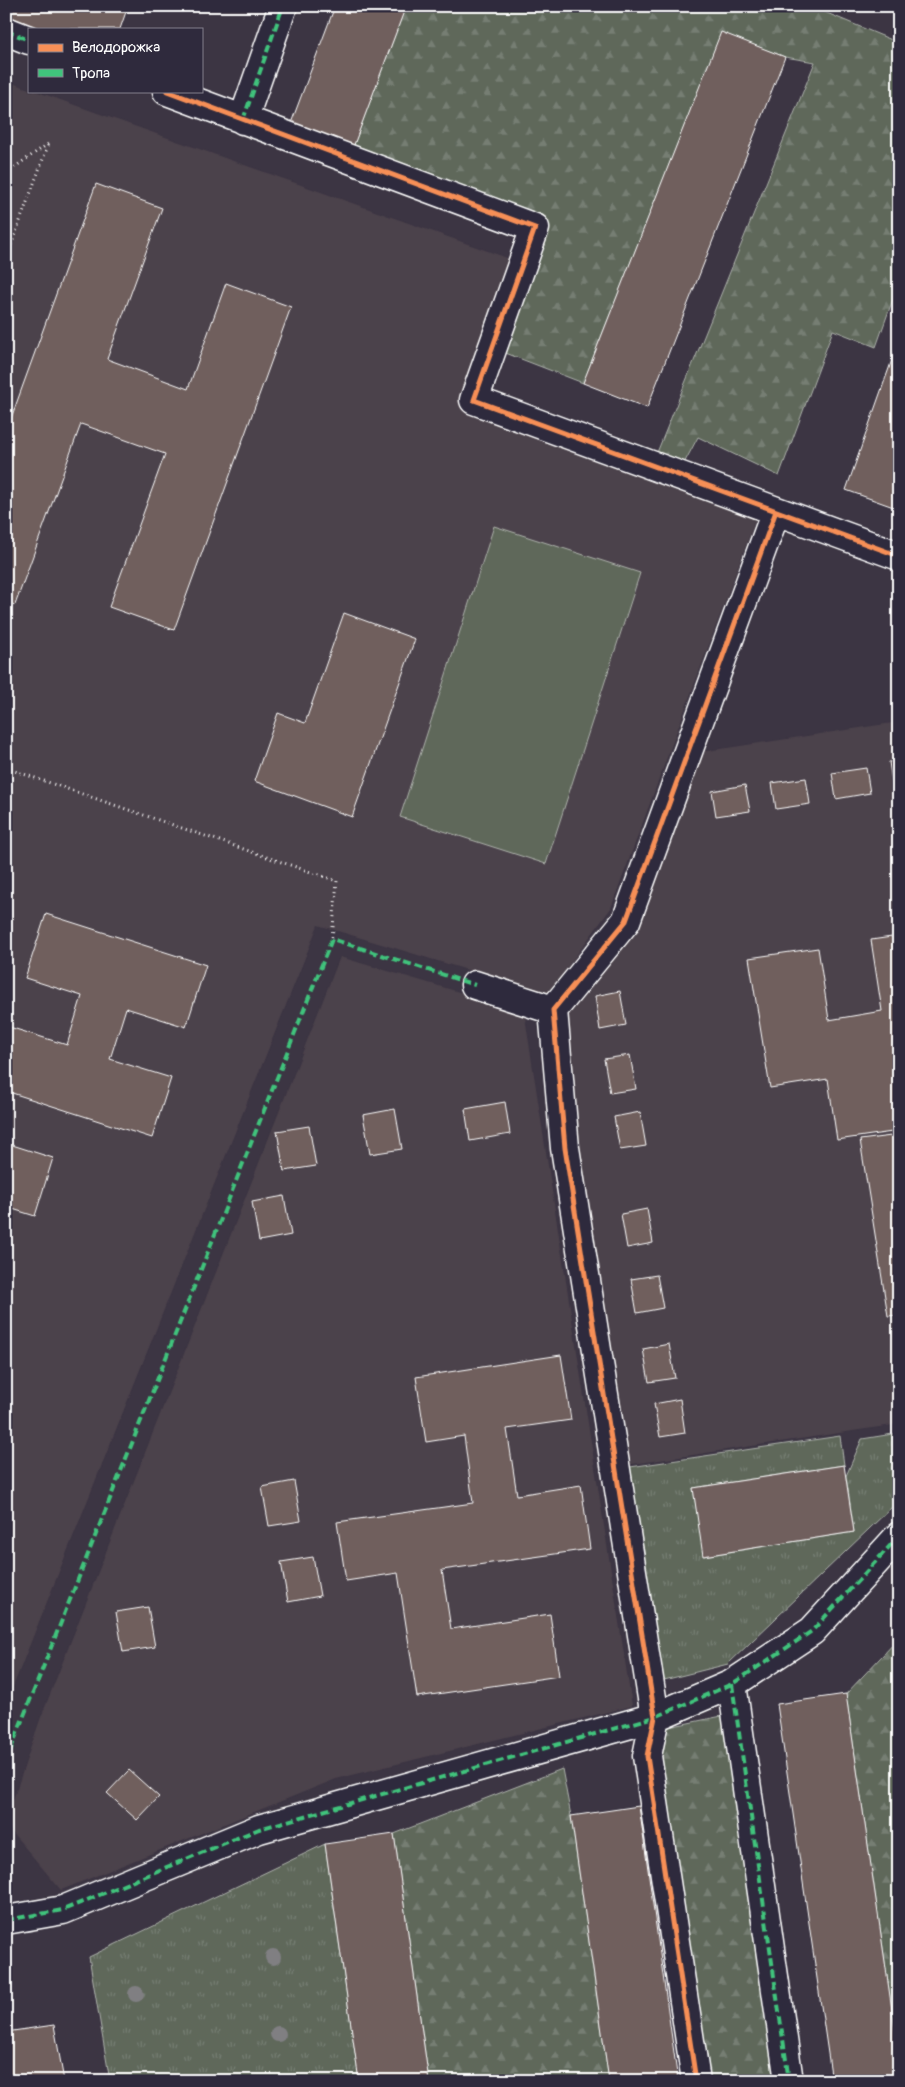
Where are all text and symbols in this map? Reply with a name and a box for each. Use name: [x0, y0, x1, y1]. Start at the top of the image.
legend: [28, 28, 202, 92]
text: Велодорожка: [72, 38, 160, 57]
text: Тропа: [72, 64, 110, 83]

